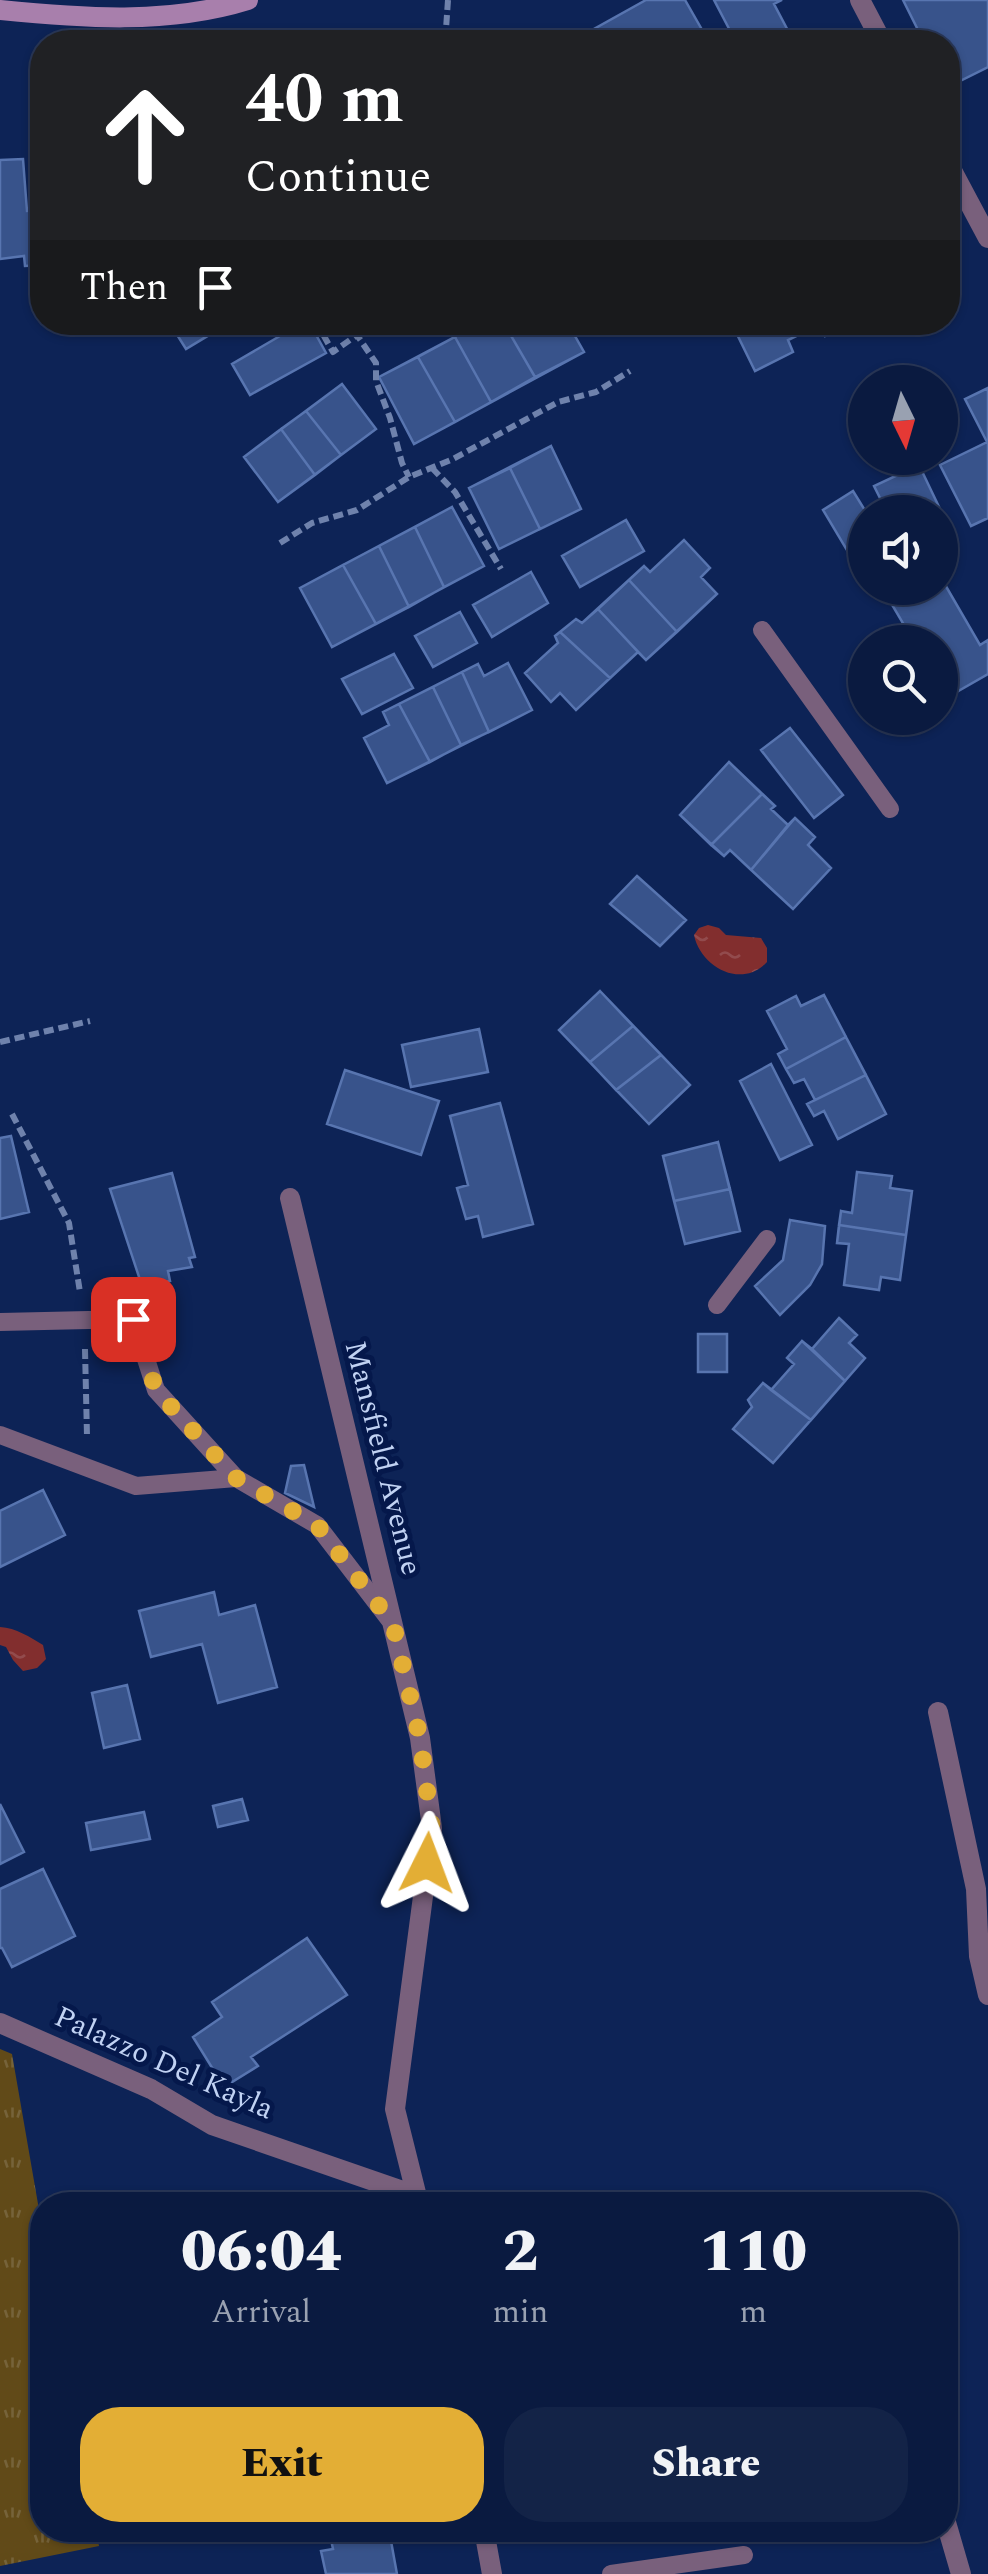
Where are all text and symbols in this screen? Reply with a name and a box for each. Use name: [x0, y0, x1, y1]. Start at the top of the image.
text: 40 m: [245, 47, 404, 153]
icon: ahead: [80, 70, 210, 200]
text: Continue: [245, 143, 431, 212]
text: Then: [80, 259, 168, 317]
icon: arrive: [188, 260, 243, 315]
north arrow: [848, 365, 958, 475]
map controls: [848, 365, 958, 735]
button: sound: [848, 495, 958, 605]
button: search: [848, 625, 958, 735]
pin: [91, 1277, 176, 1362]
icon: arrive: [106, 1292, 161, 1347]
street label: Mansfield Avenue: [332, 1336, 434, 1580]
position arrow: [375, 1811, 479, 1915]
street label: Palazzo Del Kayla: [47, 1994, 281, 2132]
text: 06:04: [181, 2206, 342, 2298]
text: 2: [502, 2206, 538, 2298]
text: 110: [699, 2206, 807, 2298]
text: Arrival: [211, 2288, 311, 2337]
text: min: [492, 2288, 548, 2337]
text: m: [739, 2288, 767, 2337]
button: Exit: [80, 2407, 484, 2522]
button: Share: [504, 2407, 908, 2522]

